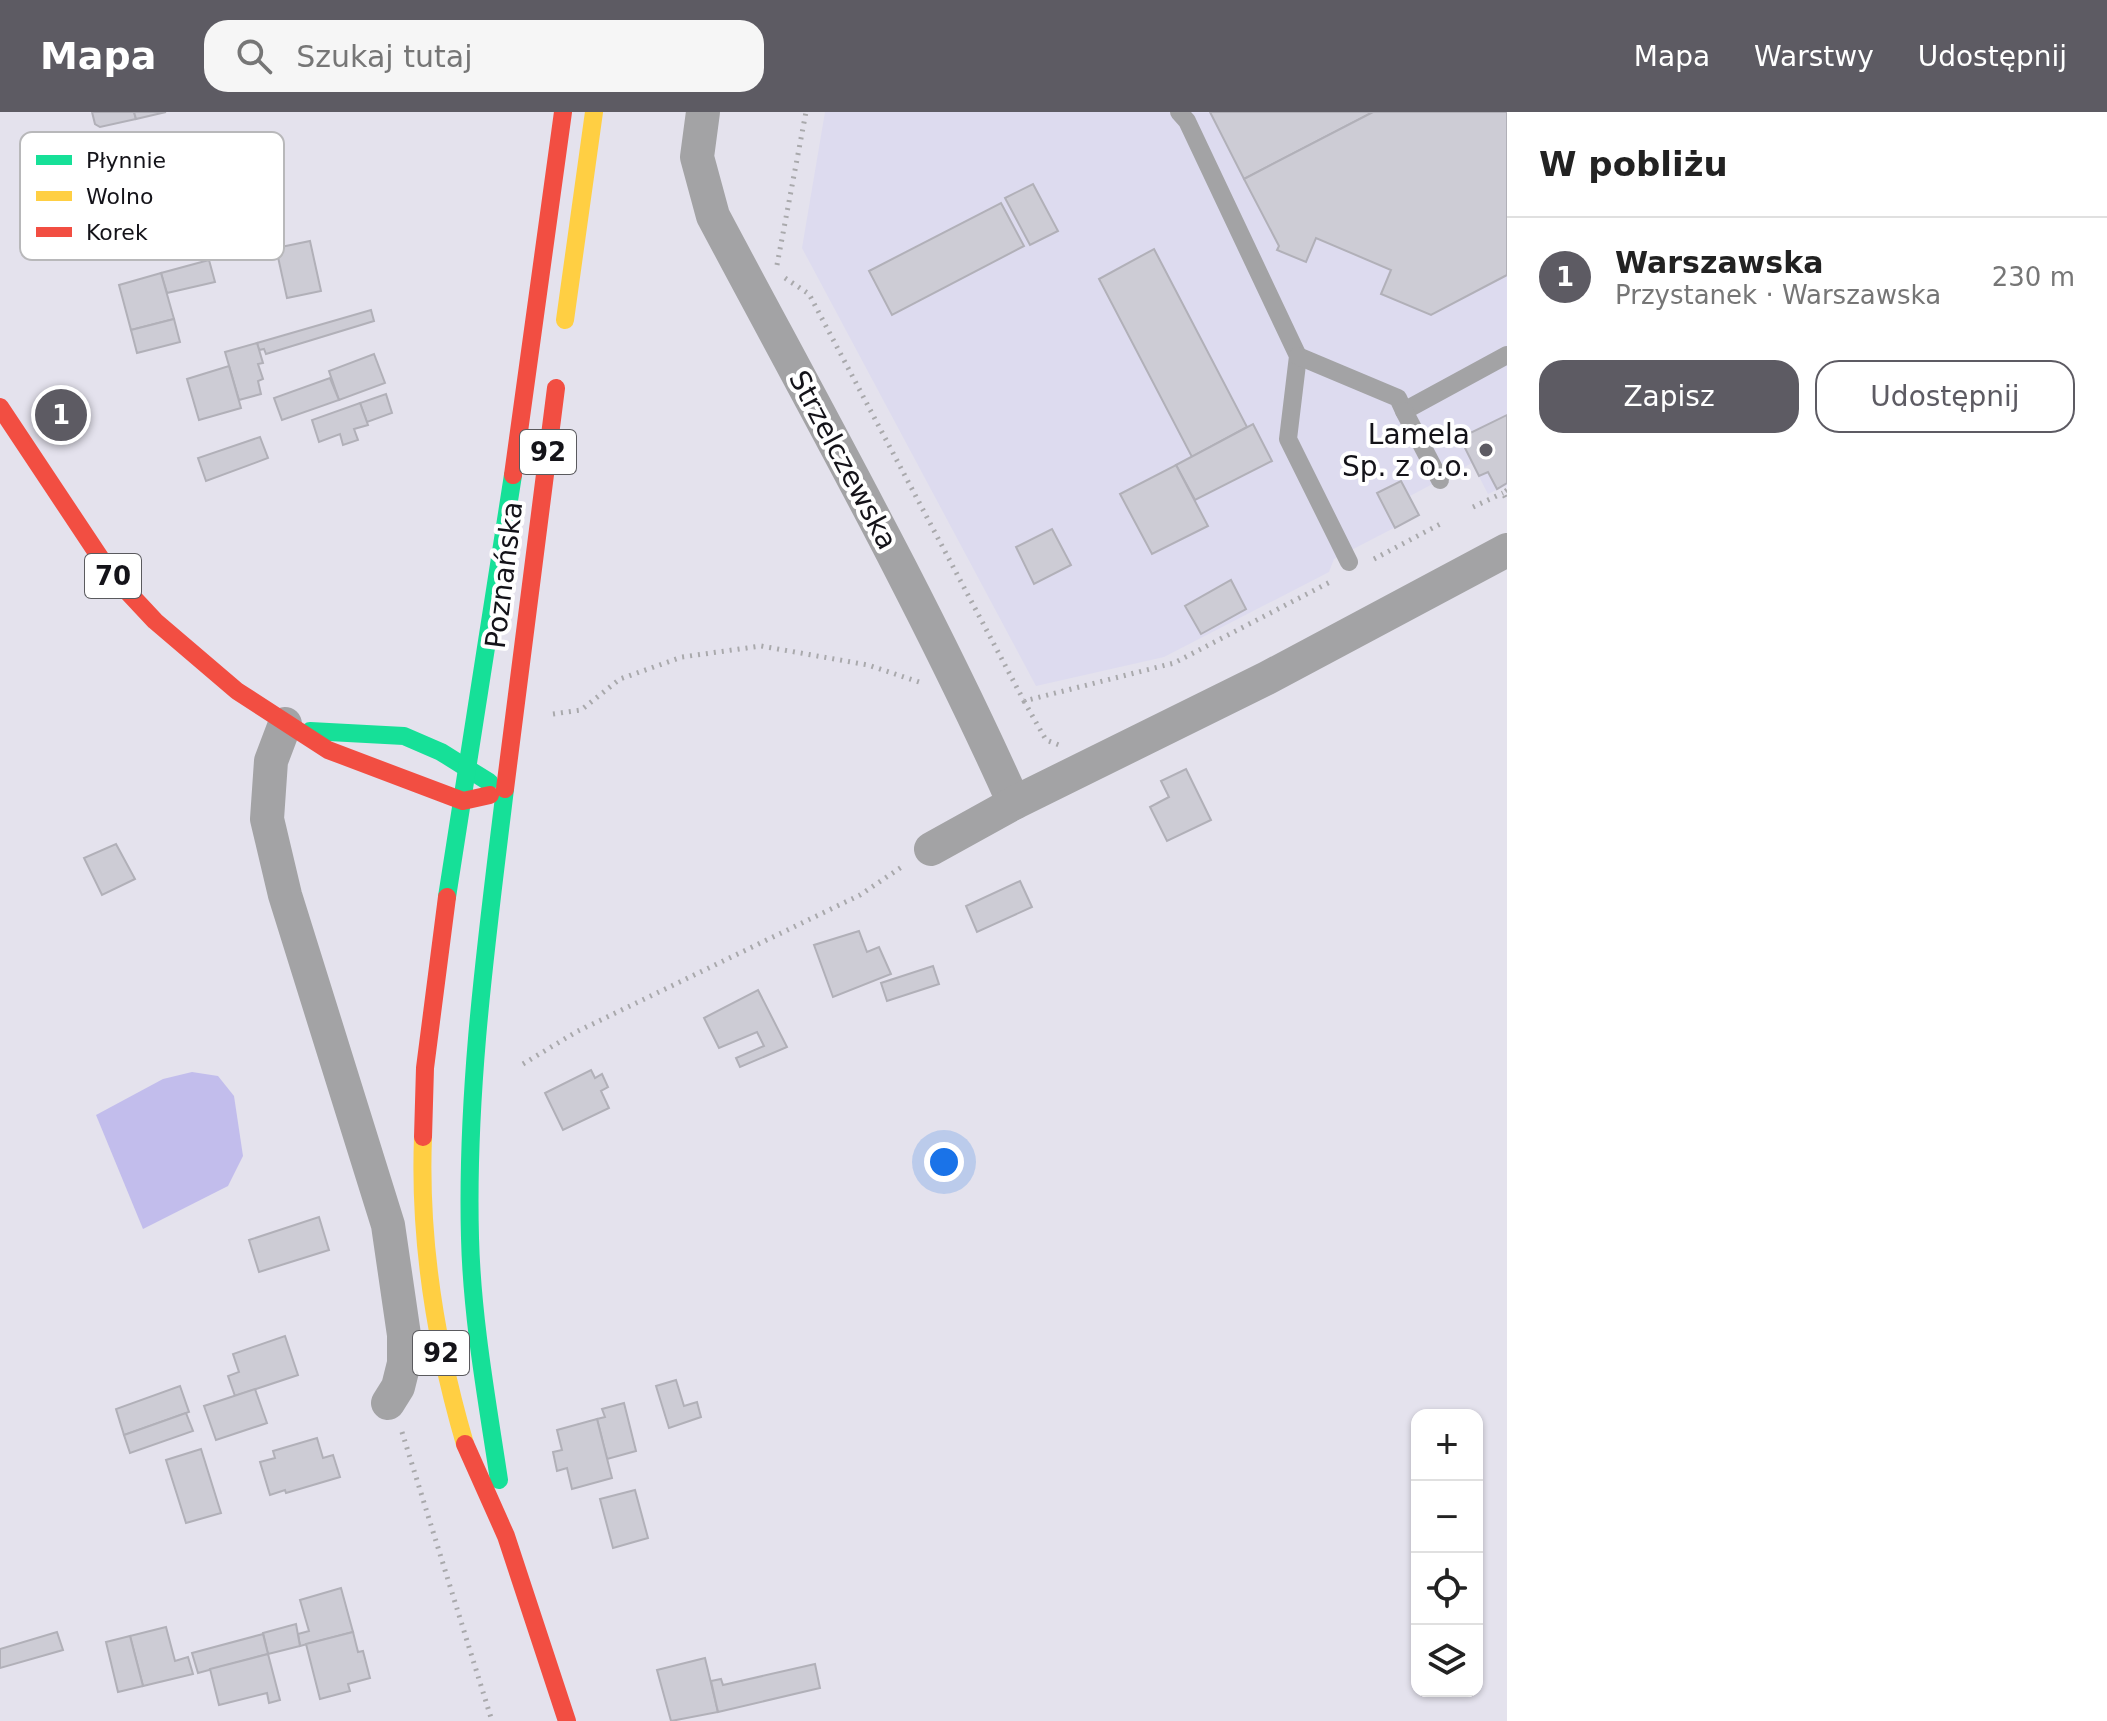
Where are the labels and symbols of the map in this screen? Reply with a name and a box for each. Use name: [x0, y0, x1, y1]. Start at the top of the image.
legend: [20, 132, 284, 260]
text: Płynnie: [86, 148, 166, 173]
text: Wolno: [86, 184, 153, 209]
text: Korek: [86, 220, 148, 245]
street label: Strzelczewska: [782, 365, 904, 555]
pin: 1: [35, 385, 87, 445]
place label: Lamela Sp. z o.o.: [1342, 418, 1470, 483]
road number: 92: [520, 430, 576, 474]
marker: Lamela Sp. z o.o.: [1477, 441, 1495, 459]
street label: Poznańska: [479, 500, 529, 650]
road number: 70: [85, 554, 141, 598]
your location: [924, 1142, 964, 1182]
road number: 92: [413, 1331, 469, 1375]

